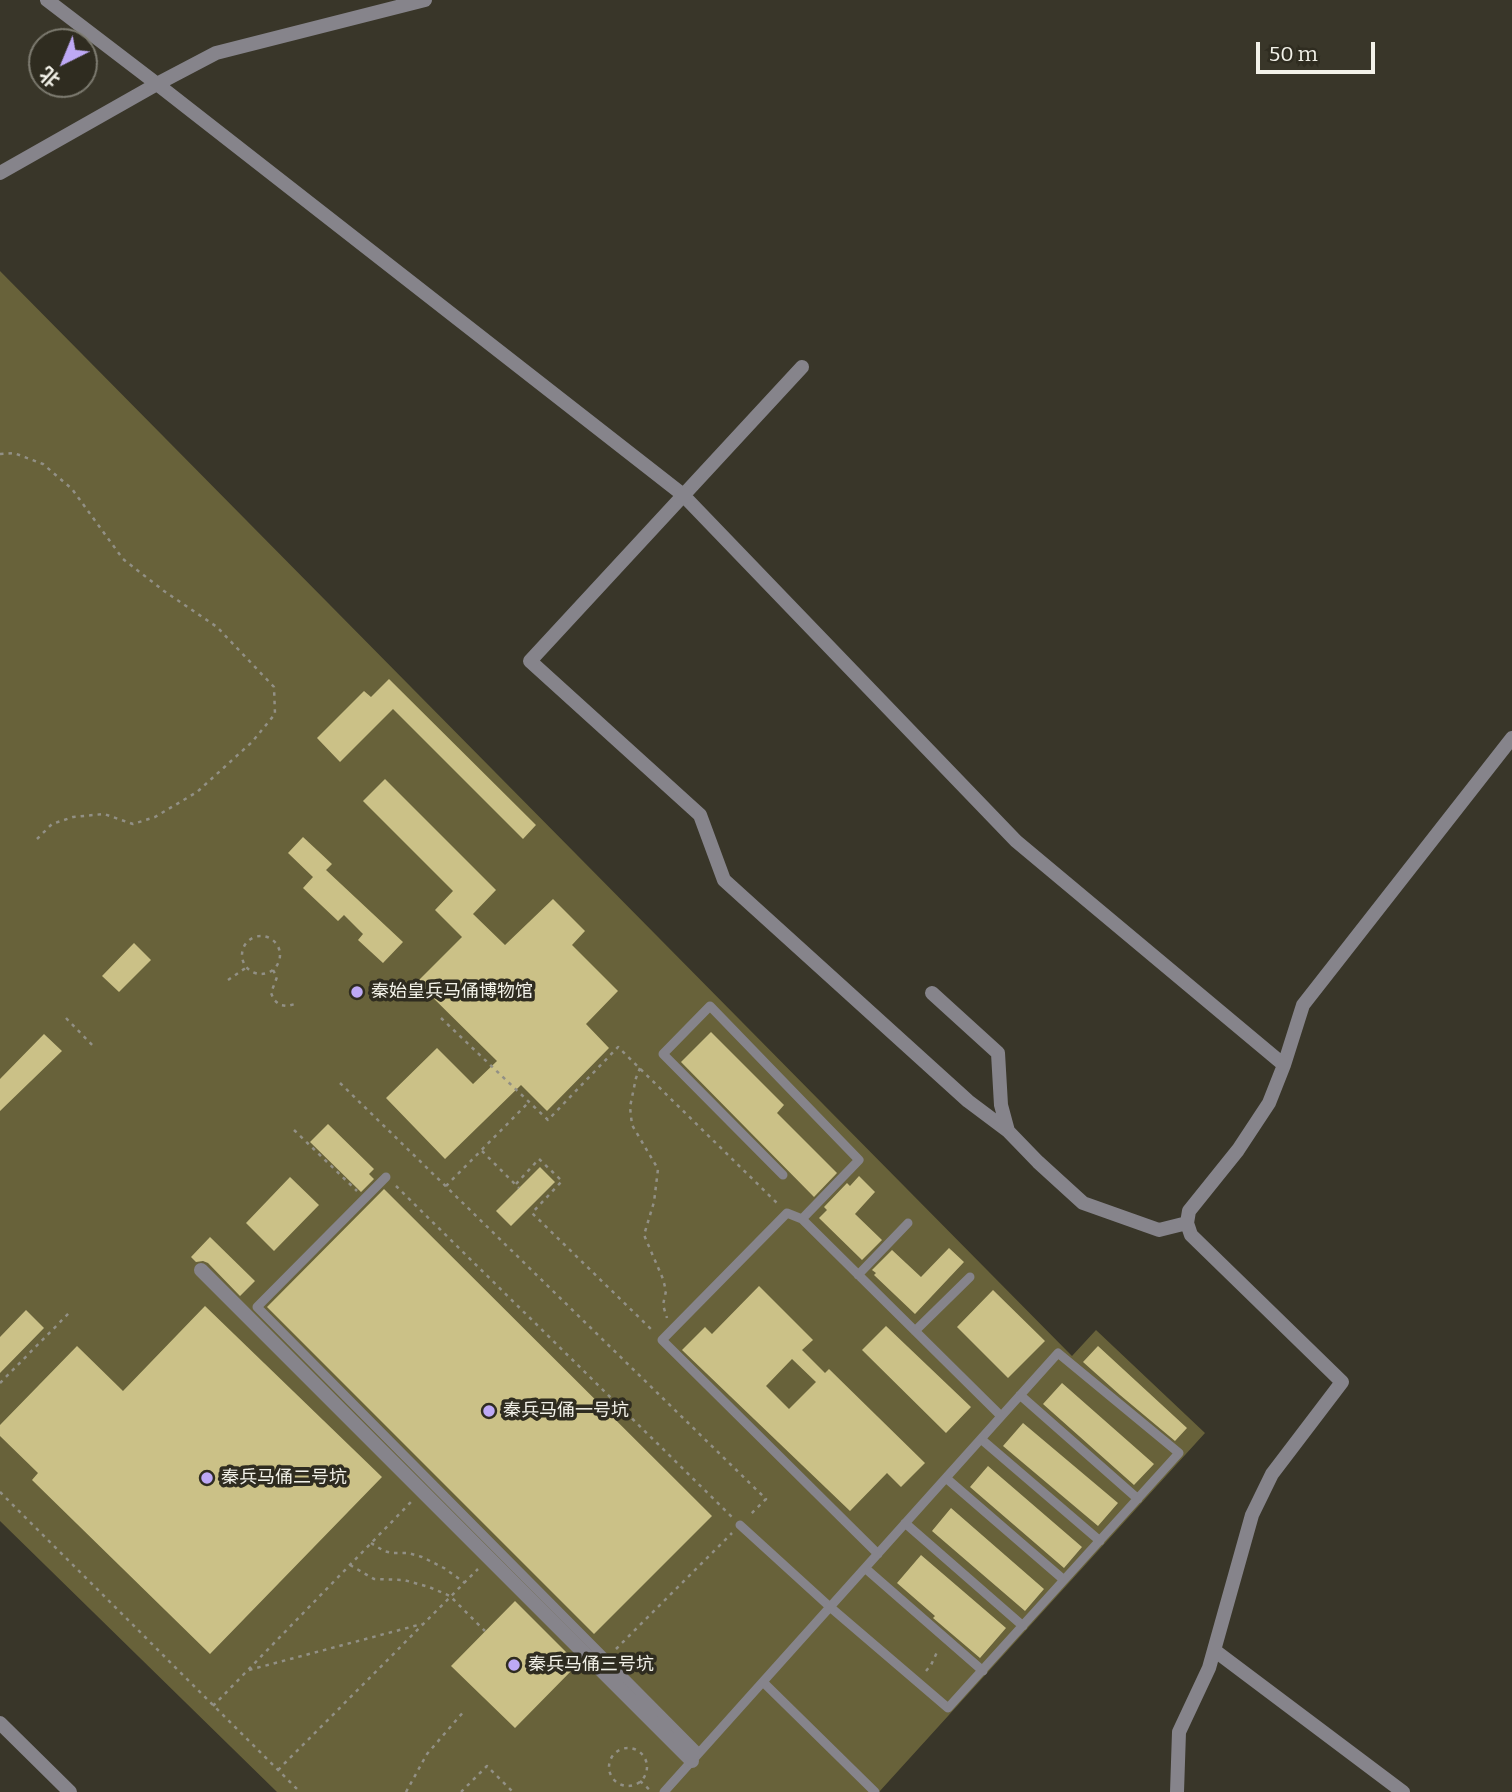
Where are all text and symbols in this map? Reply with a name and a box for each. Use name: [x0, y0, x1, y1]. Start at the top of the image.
north arrow: [28, 28, 98, 98]
scale bar: [1260, 28, 1379, 72]
text: 50 m: [1269, 41, 1318, 67]
text: 北: [35, 62, 65, 92]
place label: 秦始皇兵马俑博物馆: [371, 981, 533, 1003]
marker: 秦始皇兵马俑博物馆: [349, 984, 365, 1000]
place label: 秦兵马俑一号坑: [503, 1400, 629, 1422]
marker: 秦兵马俑一号坑: [481, 1403, 497, 1419]
place label: 秦兵马俑二号坑: [221, 1467, 347, 1489]
marker: 秦兵马俑二号坑: [199, 1470, 215, 1486]
place label: 秦兵马俑三号坑: [528, 1654, 654, 1676]
marker: 秦兵马俑三号坑: [506, 1657, 522, 1673]

